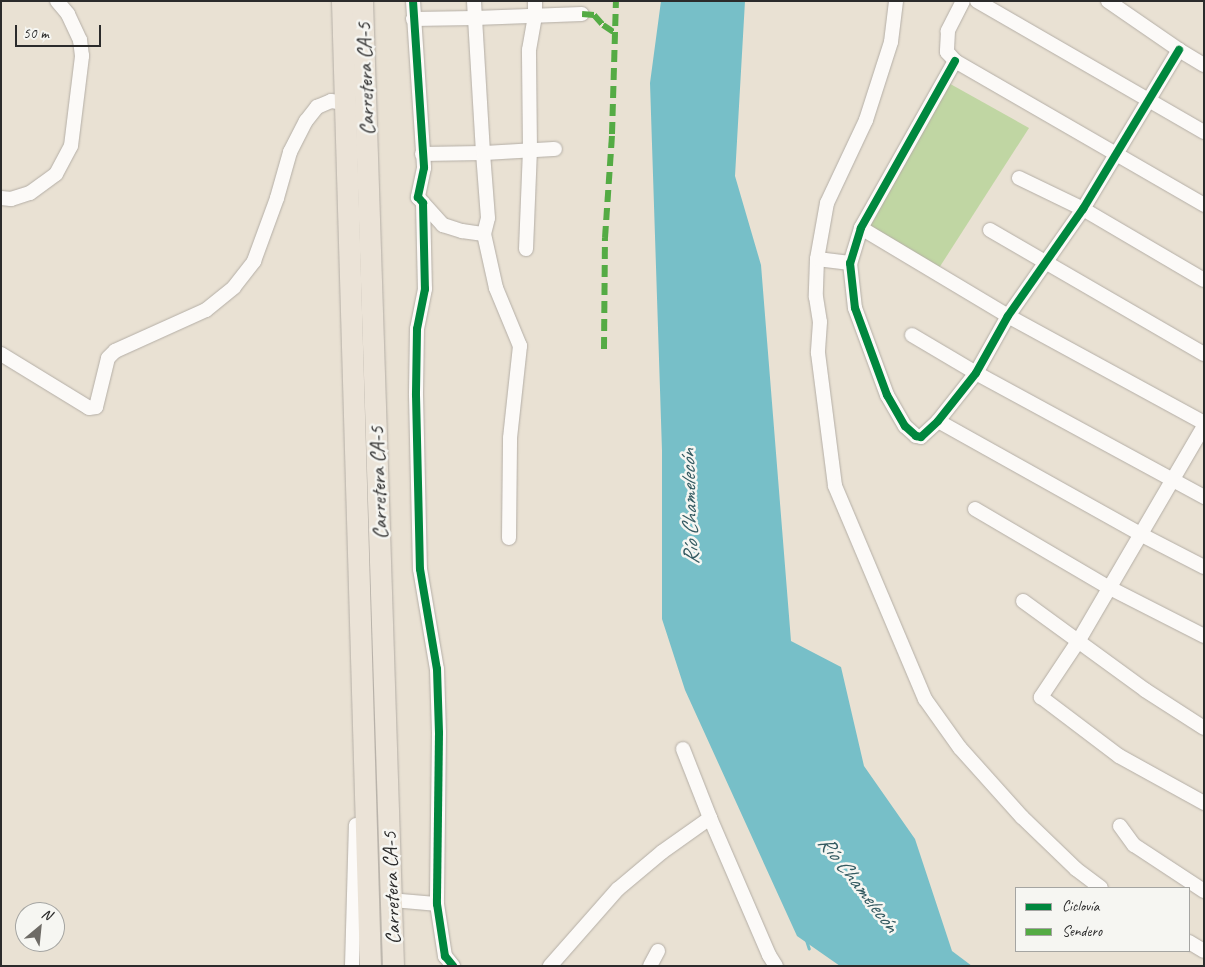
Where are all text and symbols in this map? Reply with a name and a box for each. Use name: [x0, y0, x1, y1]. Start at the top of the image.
scale bar: [18, 15, 104, 47]
street label: Carretera CA-5: [350, 22, 380, 136]
text: 50 m: [23, 24, 49, 43]
street label: Carretera CA-5: [363, 426, 393, 540]
water label: Río Chamelecón: [675, 448, 705, 566]
water label: Río Chamelecón: [812, 830, 904, 938]
street label: Carretera CA-5: [376, 831, 406, 945]
legend: [1015, 887, 1190, 952]
text: Ciclovía: [1062, 897, 1099, 916]
north arrow: [15, 902, 65, 952]
text: N: [39, 905, 55, 924]
text: Sendero: [1062, 922, 1102, 941]

